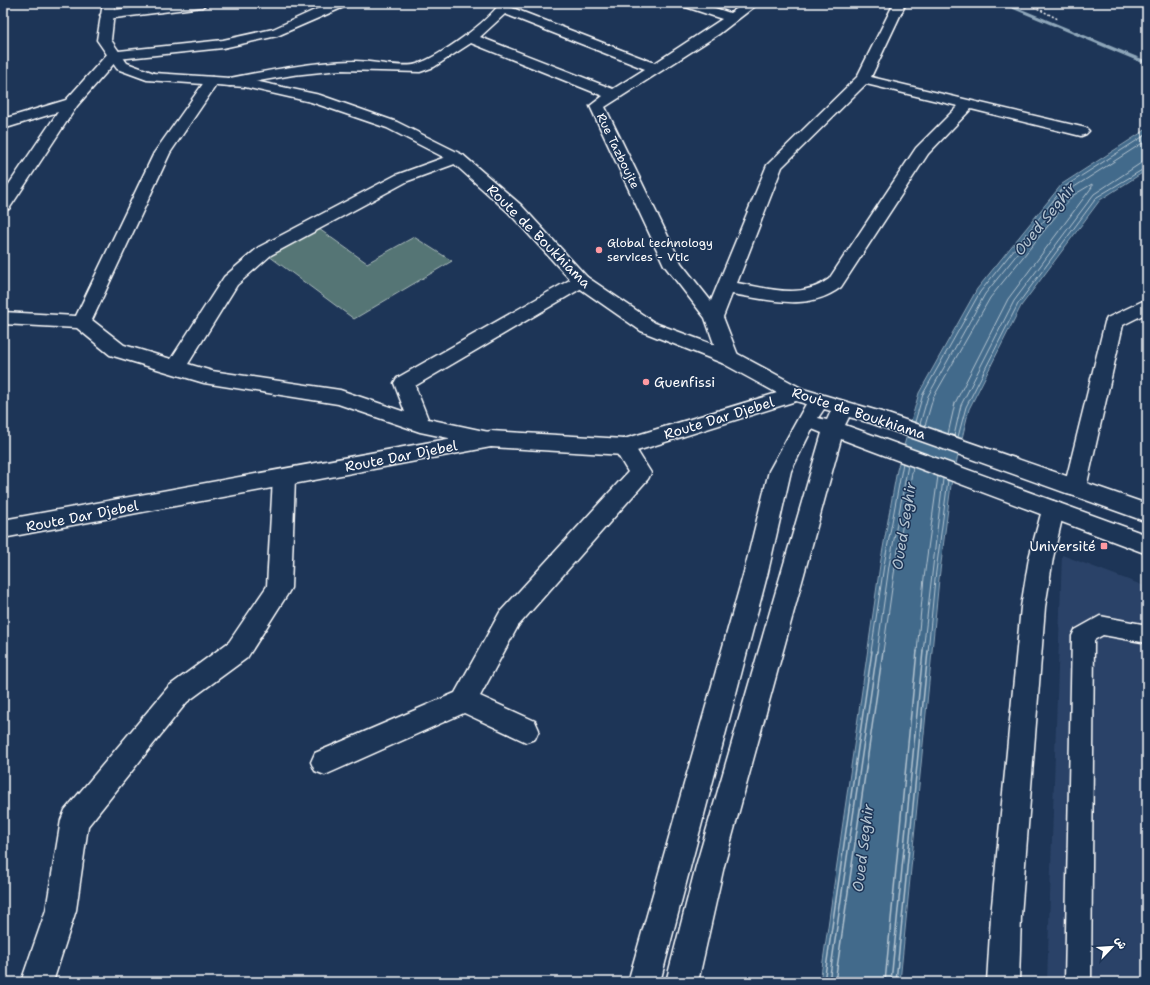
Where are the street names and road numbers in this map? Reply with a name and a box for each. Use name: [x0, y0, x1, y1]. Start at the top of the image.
street label: Rue Tazboujte: [593, 111, 643, 192]
street label: Route de Boukhiama: [483, 180, 595, 292]
street label: Route de Boukhiama: [790, 383, 928, 443]
street label: Route Dar Djebel: [662, 392, 777, 443]
street label: Route Dar Djebel: [343, 436, 460, 476]
street label: Route Dar Djebel: [24, 496, 141, 536]

